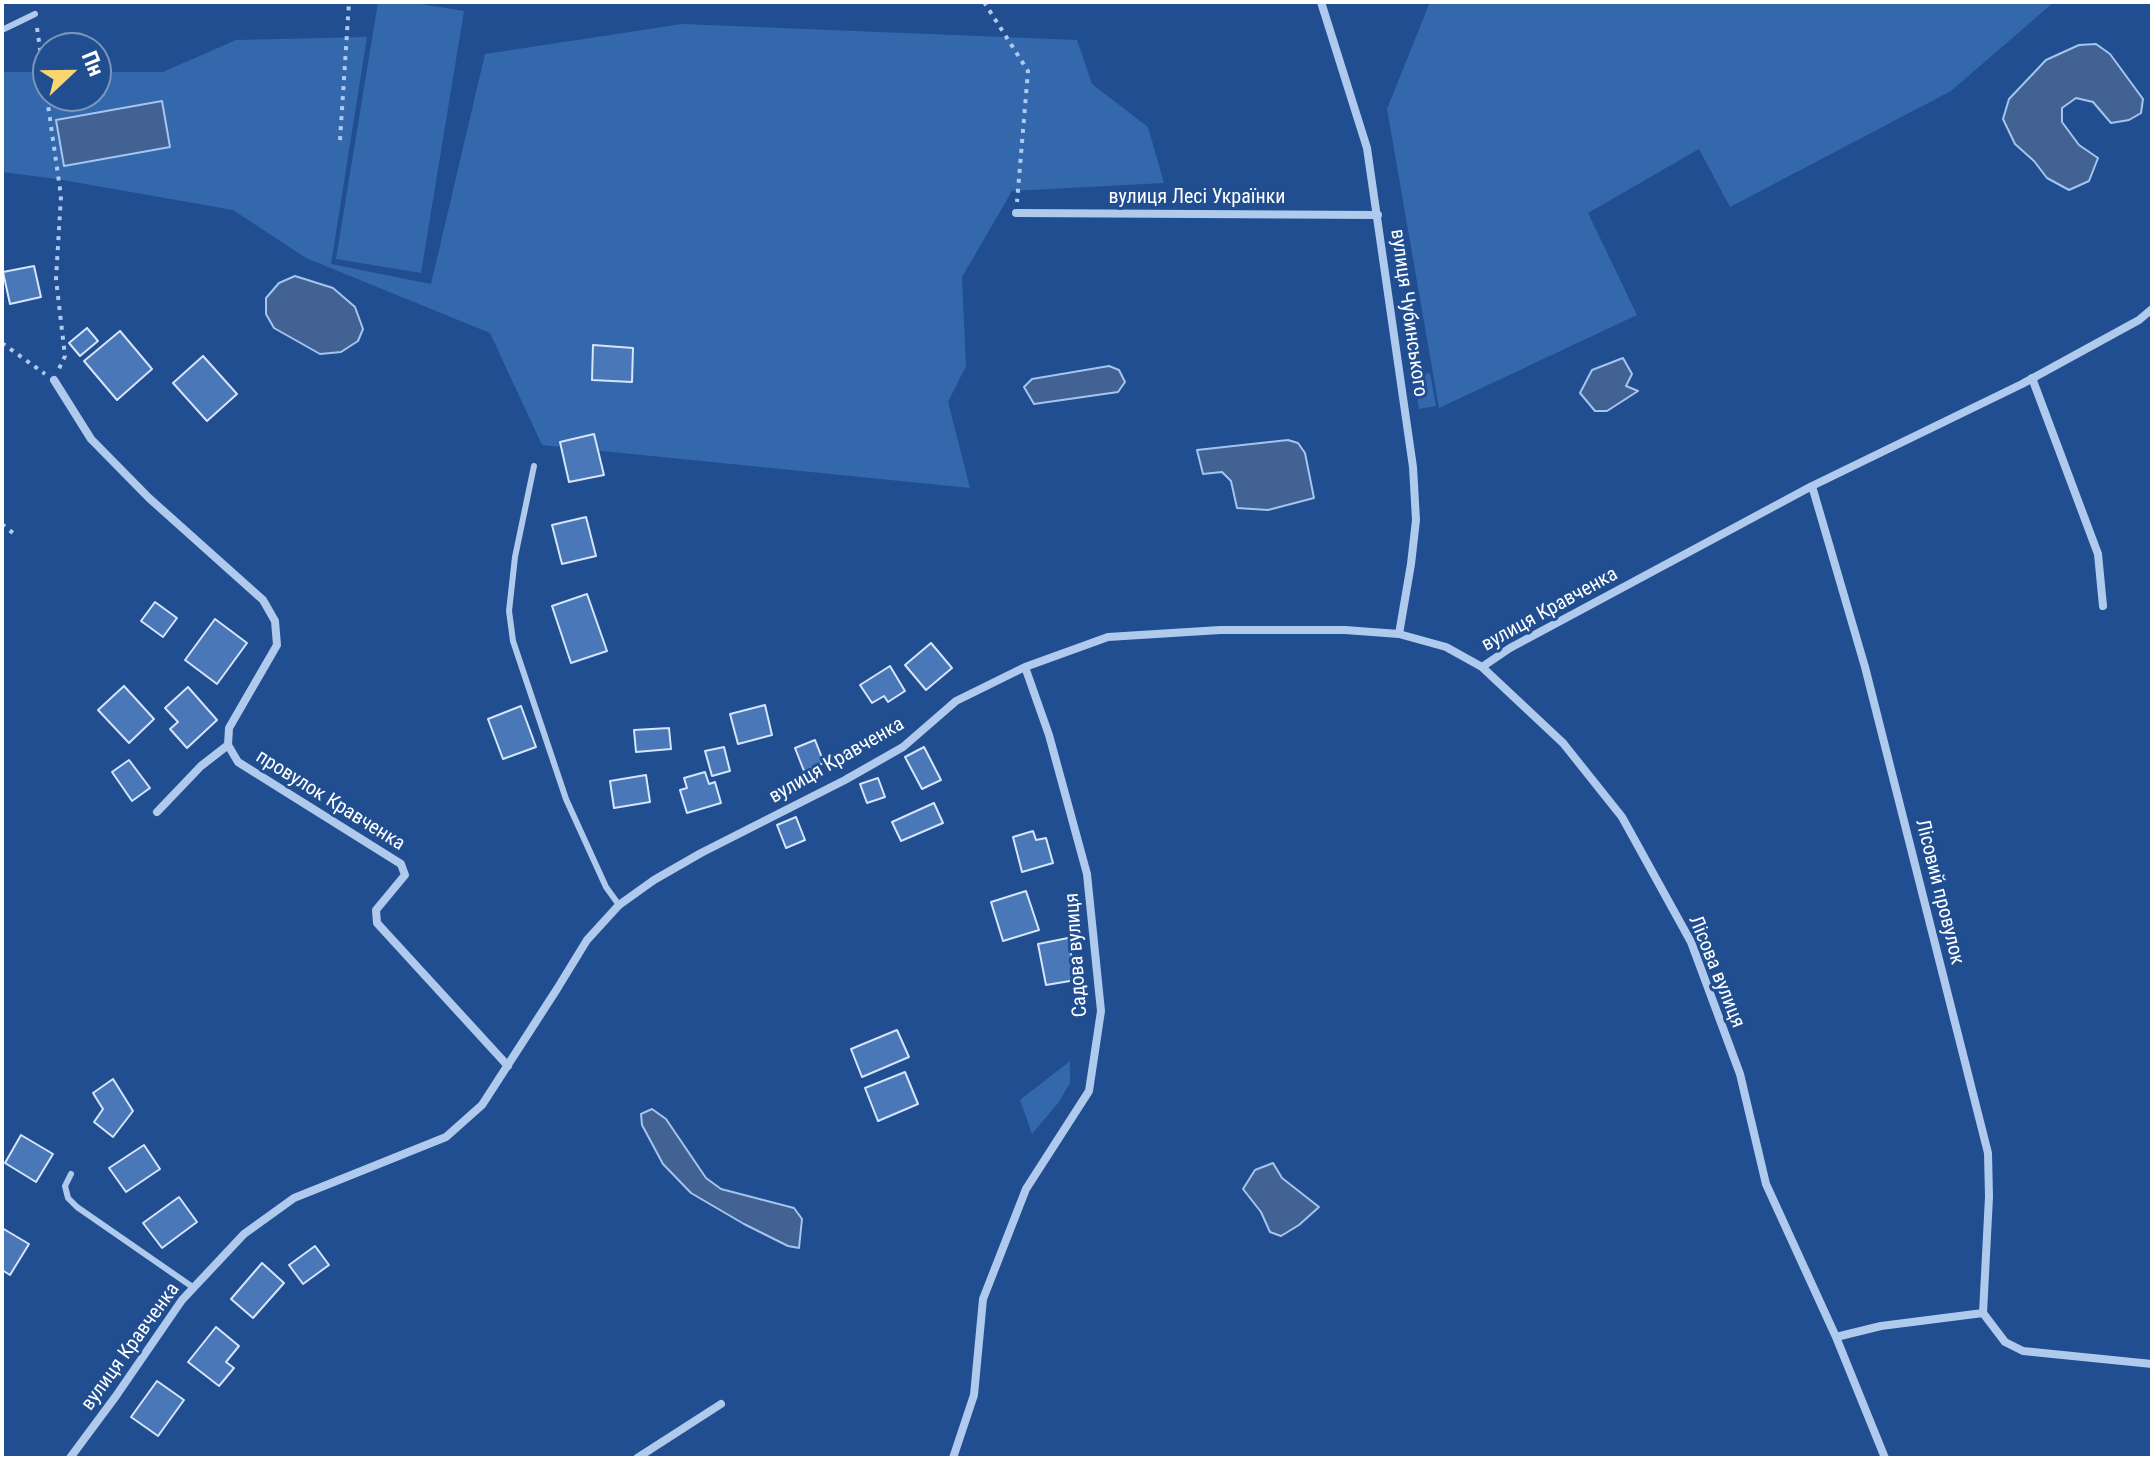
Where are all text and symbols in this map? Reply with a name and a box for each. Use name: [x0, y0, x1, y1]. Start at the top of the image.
north arrow: [32, 32, 112, 112]
text: Пн: [77, 48, 109, 80]
street label: вулиця Лесі Українки: [1109, 186, 1285, 210]
street label: вулиця Чубинського: [1384, 228, 1432, 398]
street label: вулиця Кравченка: [1478, 563, 1622, 657]
street label: вулиця Кравченка: [765, 713, 909, 809]
street label: провулок Кравченка: [251, 745, 409, 857]
street label: Лісовий провулок: [1909, 817, 1969, 967]
street label: Садова вулиця: [1061, 892, 1093, 1018]
street label: Лісова вулиця: [1683, 912, 1749, 1032]
street label: вулиця Кравченка: [77, 1278, 185, 1416]

